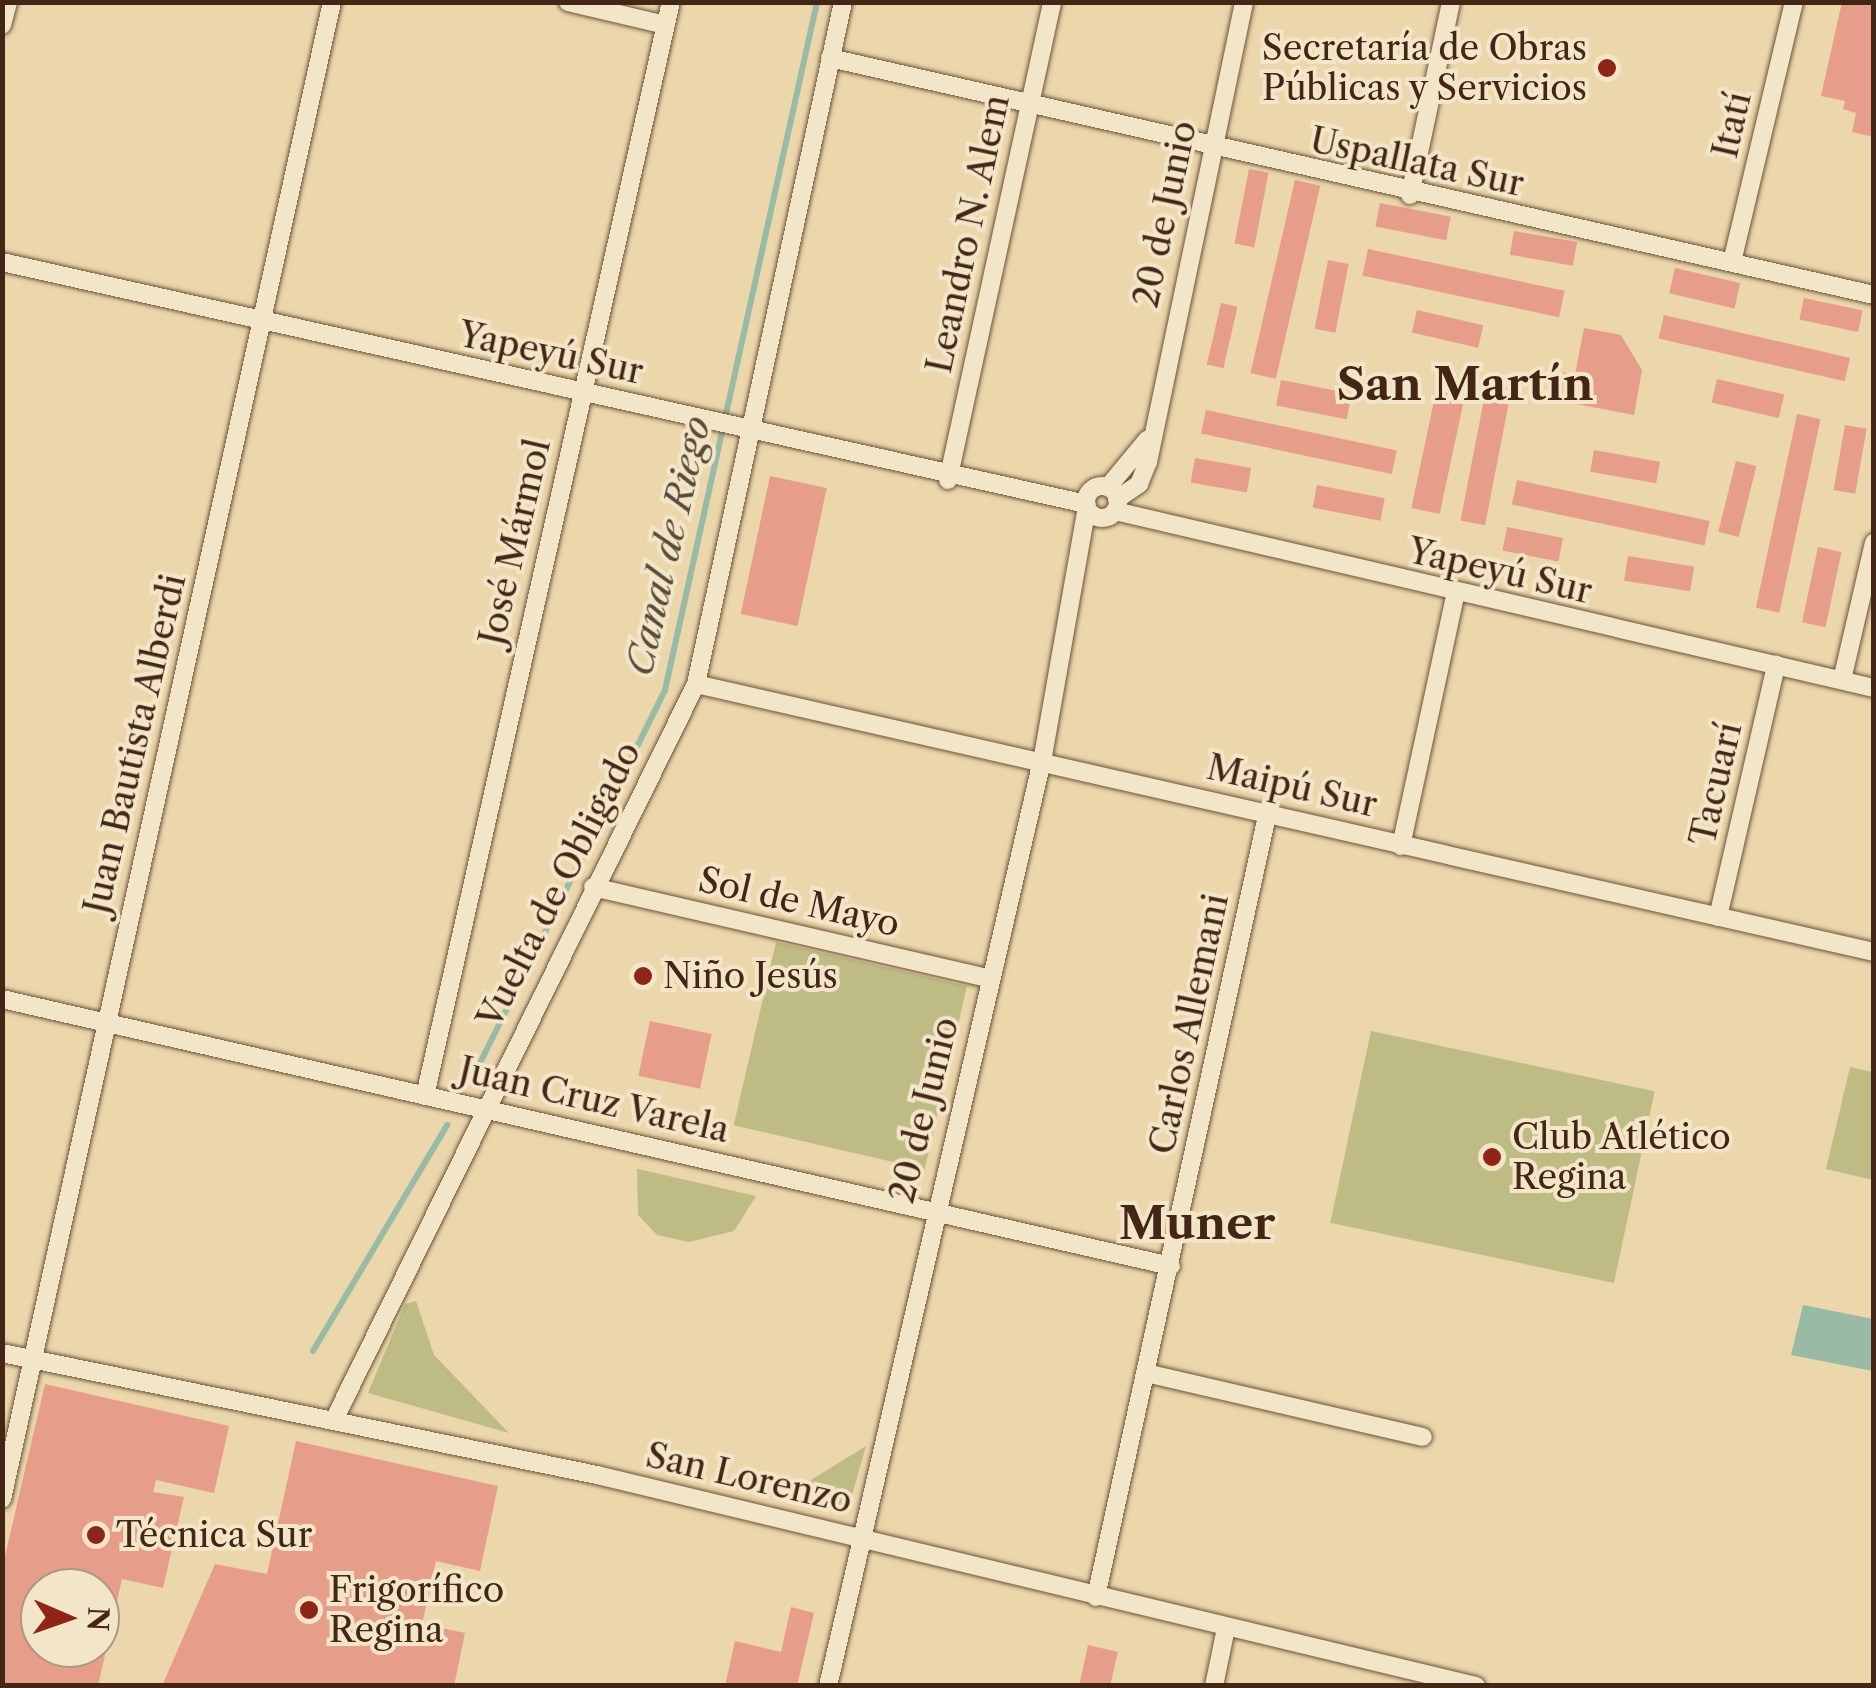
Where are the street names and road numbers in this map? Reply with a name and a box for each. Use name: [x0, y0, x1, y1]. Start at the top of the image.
street label: Itatí: [1704, 88, 1760, 162]
street label: Leandro N. Alem: [918, 90, 1018, 378]
street label: 20 de Junio: [1125, 117, 1205, 311]
street label: Uspallata Sur: [1306, 119, 1528, 205]
street label: Yapeyú Sur: [455, 313, 647, 393]
street label: José Mármol: [471, 435, 559, 649]
street label: Yapeyú Sur: [1404, 529, 1596, 613]
street label: Juan Bautista Alberdi: [75, 569, 195, 919]
street label: Tacuarí: [1681, 718, 1751, 850]
street label: Vuelta de Obligado: [469, 735, 649, 1035]
street label: Maipú Sur: [1203, 746, 1381, 826]
street label: Sol de Mayo: [694, 858, 904, 946]
street label: Carlos Allemani: [1141, 889, 1237, 1159]
street label: 20 de Junio: [881, 1013, 967, 1207]
street label: Juan Cruz Varela: [454, 1048, 734, 1152]
street label: San Lorenzo: [642, 1434, 856, 1522]

